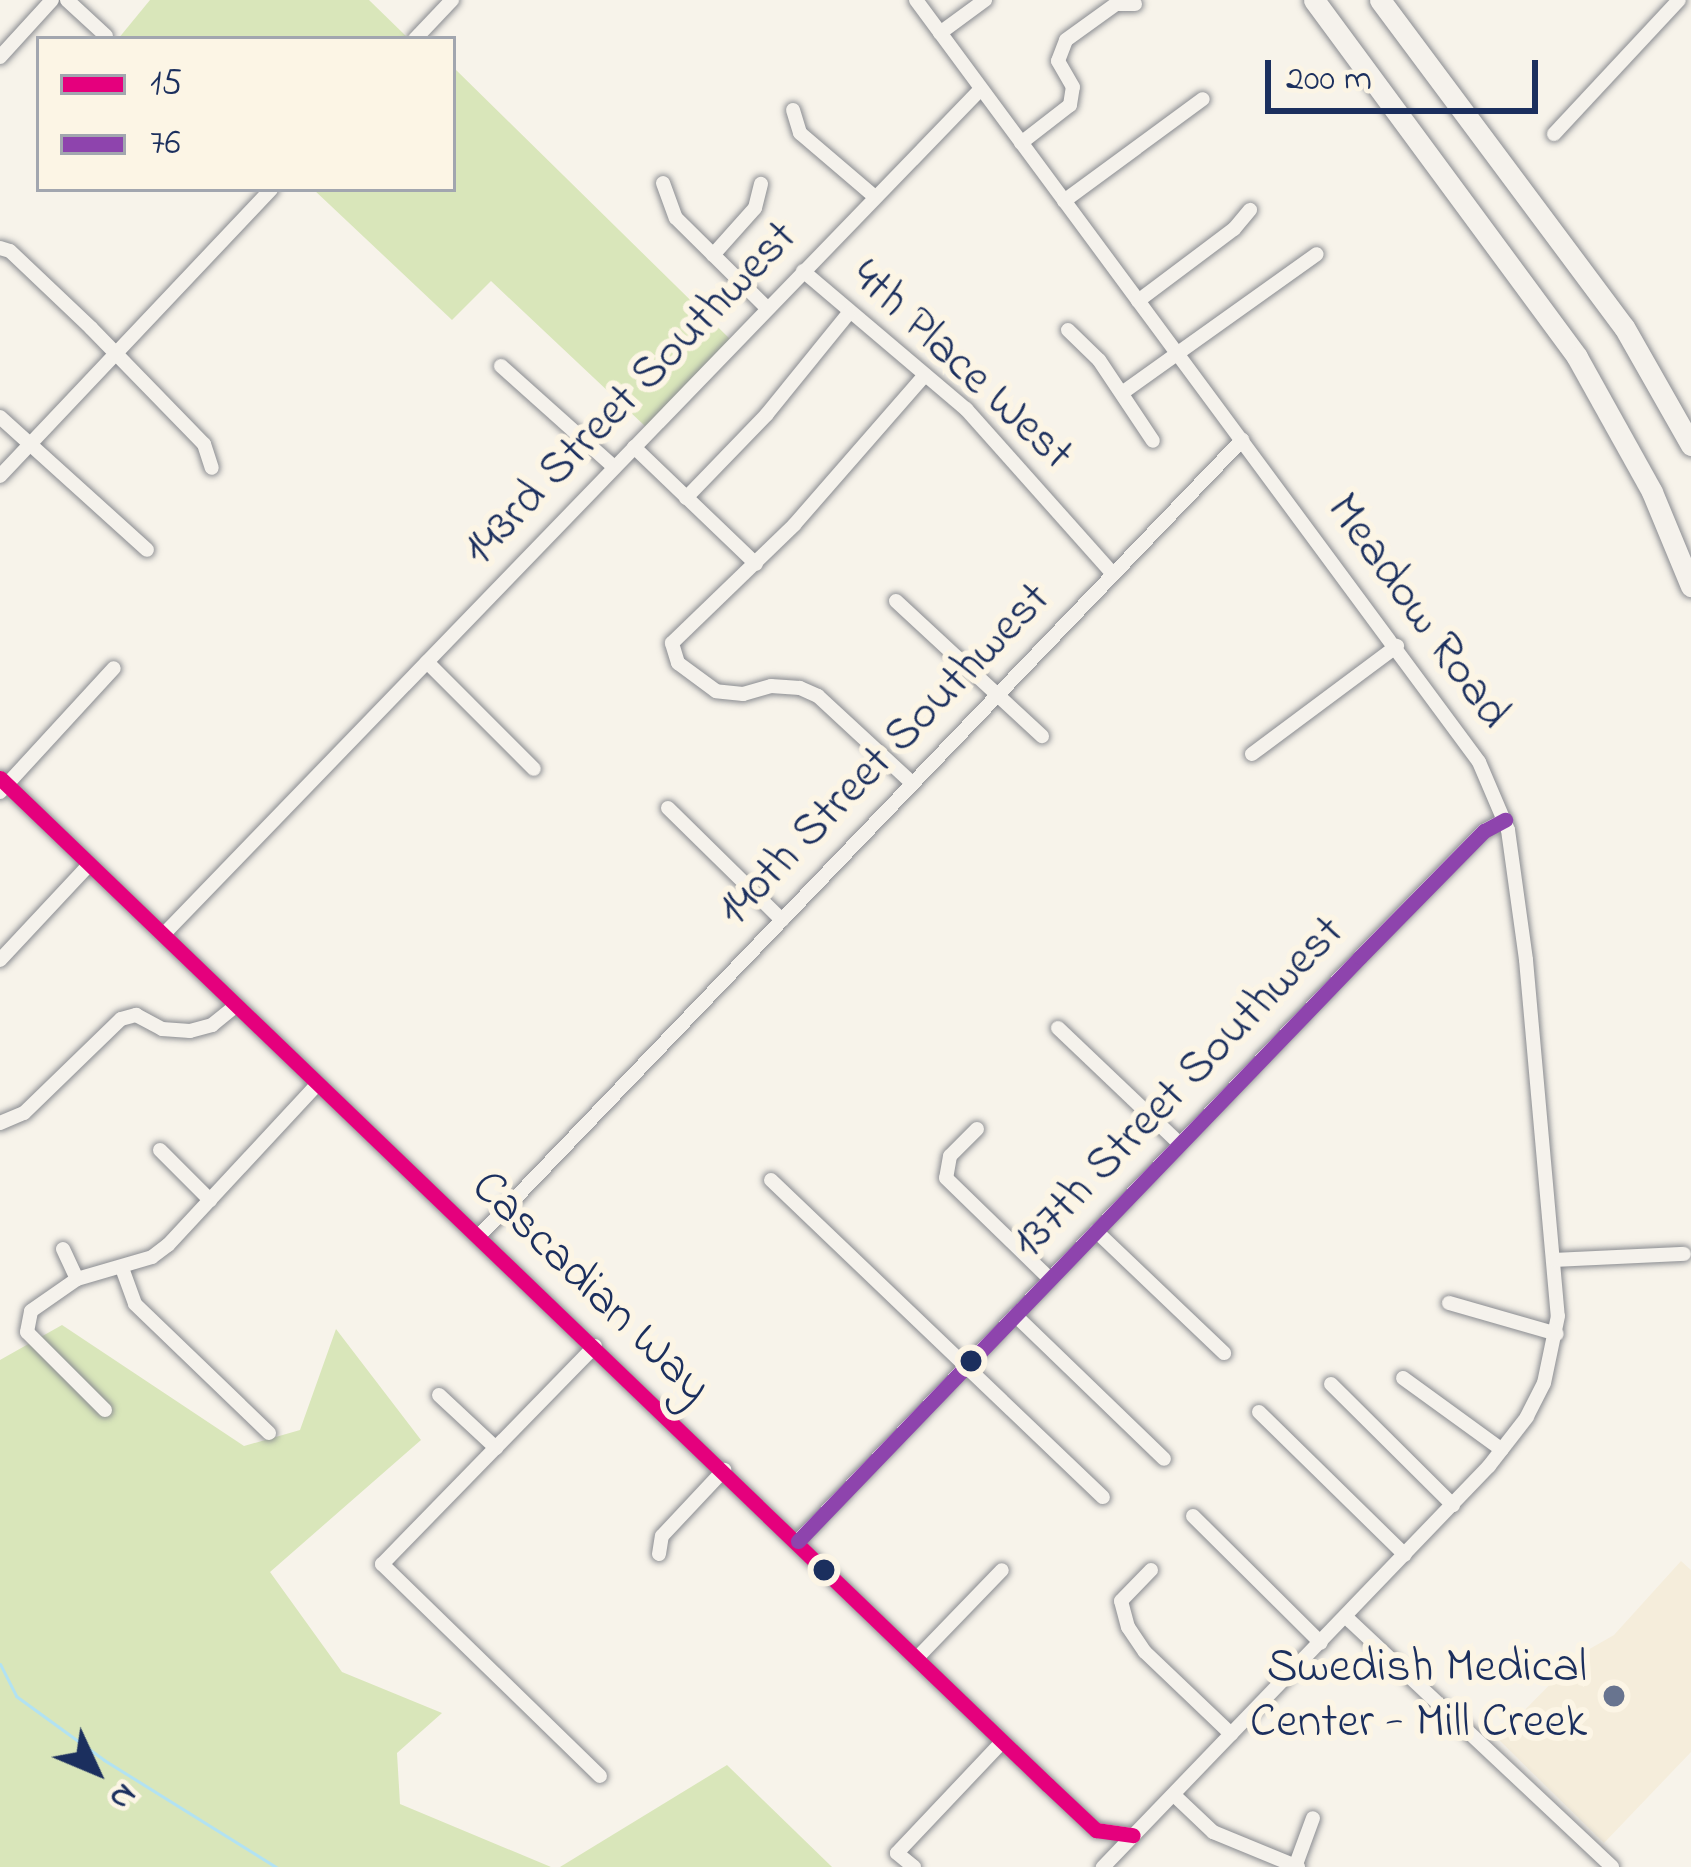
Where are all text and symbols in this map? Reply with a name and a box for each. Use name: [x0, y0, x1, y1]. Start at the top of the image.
legend: [36, 36, 456, 192]
scale bar: [1271, 36, 1544, 110]
text: 200 m: [1286, 54, 1372, 107]
text: 15: [150, 58, 182, 111]
text: 76: [150, 118, 181, 171]
street label: 143rd Street Southwest: [451, 210, 811, 578]
street label: 4th Place West: [838, 248, 1084, 484]
street label: Meadow Road: [1312, 483, 1522, 741]
street label: 140th Street Southwest: [706, 571, 1064, 939]
street label: 137th Street Southwest: [1000, 905, 1358, 1271]
street label: Cascadian Way: [458, 1159, 722, 1417]
unlabelled marker: [960, 1350, 982, 1372]
unlabelled marker: [813, 1559, 835, 1581]
place label: Swedish Medical Center - Mill Creek: [1250, 1639, 1587, 1752]
marker: Swedish Medical Center - Mill Creek: [1598, 1680, 1630, 1712]
north arrow: [36, 1711, 156, 1831]
text: N: [97, 1771, 147, 1821]

